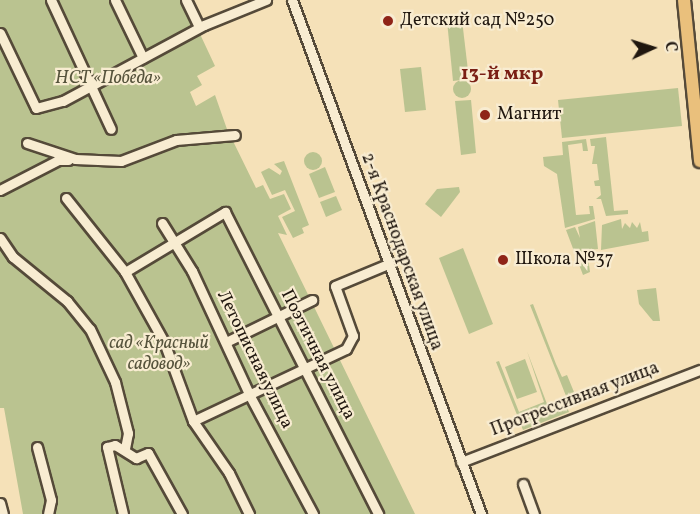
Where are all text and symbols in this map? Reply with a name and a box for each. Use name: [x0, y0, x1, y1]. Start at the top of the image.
place label: Детский сад №250: [400, 10, 554, 32]
marker: Детский сад №250: [381, 14, 395, 28]
north arrow: [622, 18, 682, 78]
text: С: [659, 41, 681, 53]
district label: 13-й мкр: [461, 62, 543, 86]
park label: НСТ «Победа»: [55, 68, 161, 90]
place label: Магнит: [497, 104, 561, 126]
marker: Магнит: [478, 108, 492, 122]
street label: 2-я Краснодарская улица: [355, 150, 447, 354]
place label: Школа №37: [515, 249, 613, 271]
marker: Школа №37: [496, 253, 510, 267]
street label: Поэтичная улица: [275, 286, 359, 424]
street label: Летописная улица: [211, 287, 297, 433]
park label: сад «Красный садовод»: [109, 334, 209, 376]
street label: Прогрессивная улица: [488, 358, 662, 442]

